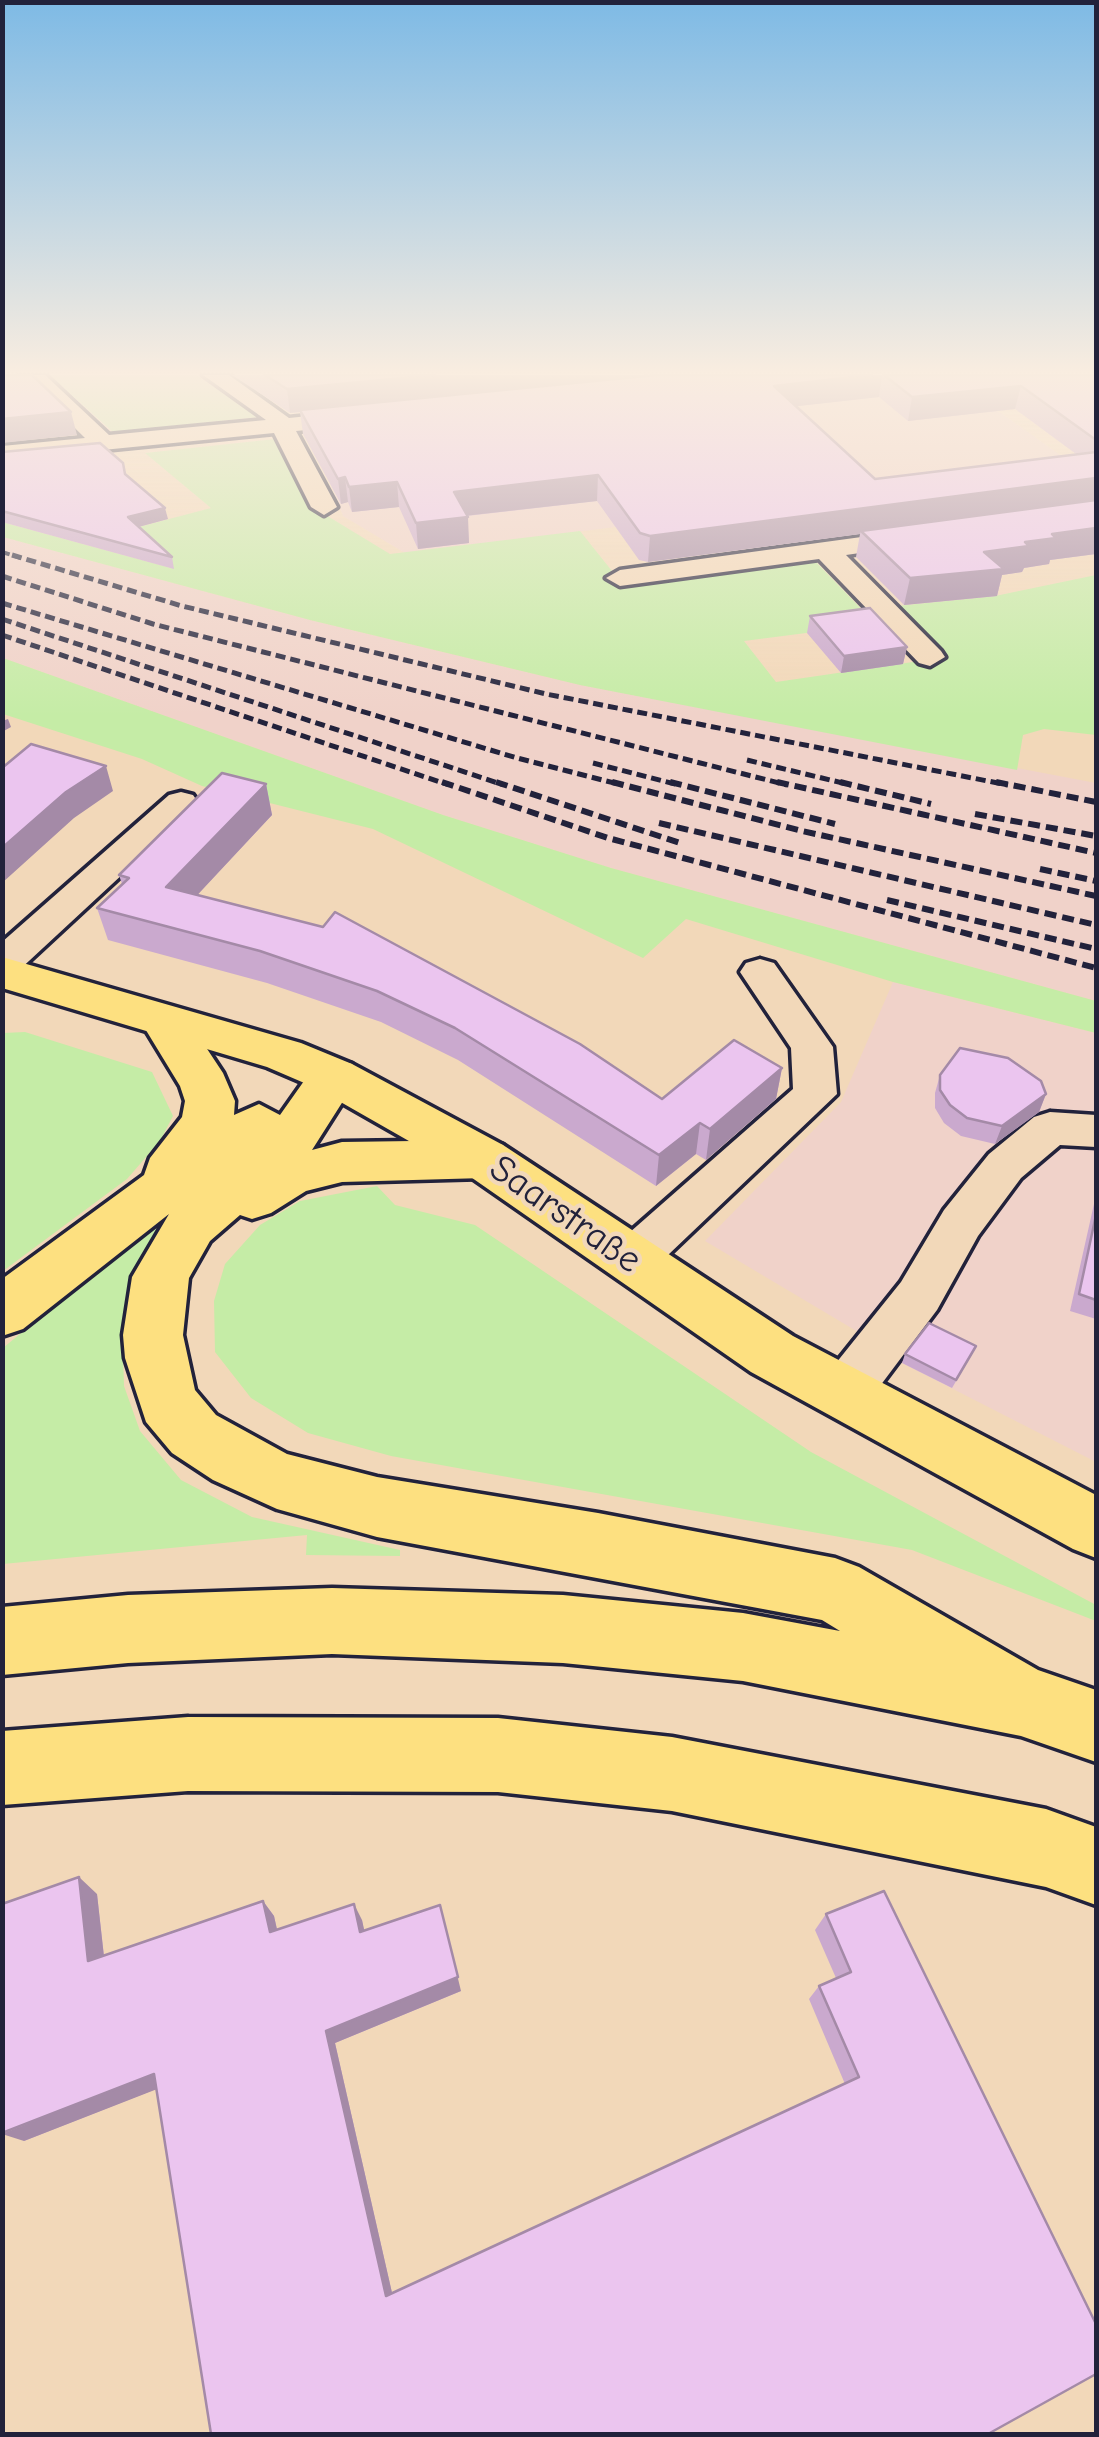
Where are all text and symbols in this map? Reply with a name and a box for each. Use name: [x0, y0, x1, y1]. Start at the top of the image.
street label: Saarstraße: [480, 1146, 650, 1284]

